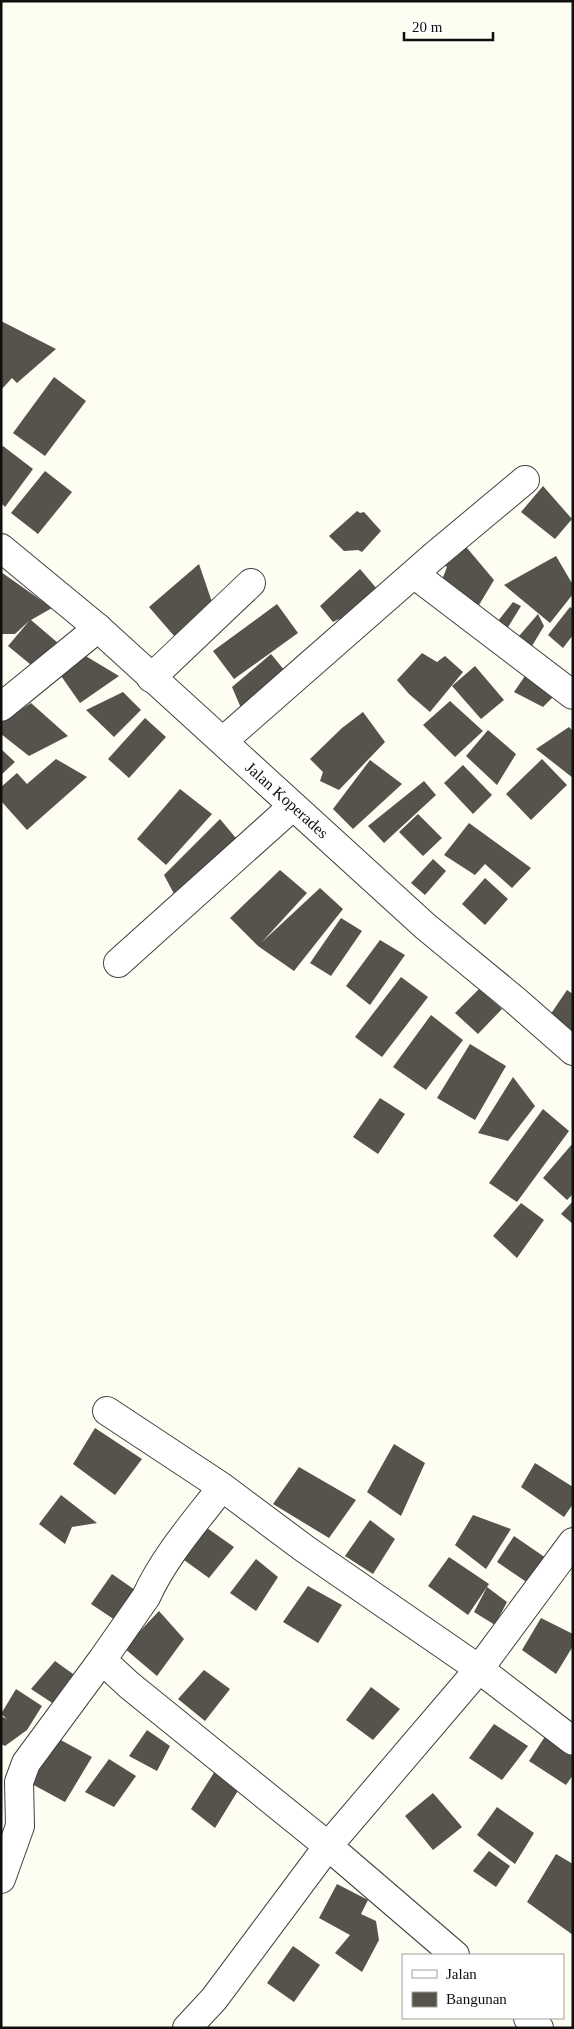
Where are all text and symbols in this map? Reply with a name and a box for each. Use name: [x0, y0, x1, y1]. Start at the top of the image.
scale bar: [404, 10, 493, 42]
text: 20 m: [412, 19, 443, 35]
street label: Jalan Koperades: [242, 758, 332, 842]
legend: [402, 1954, 564, 2019]
text: Jalan: [446, 1966, 477, 1982]
text: Bangunan: [446, 1991, 507, 2007]

